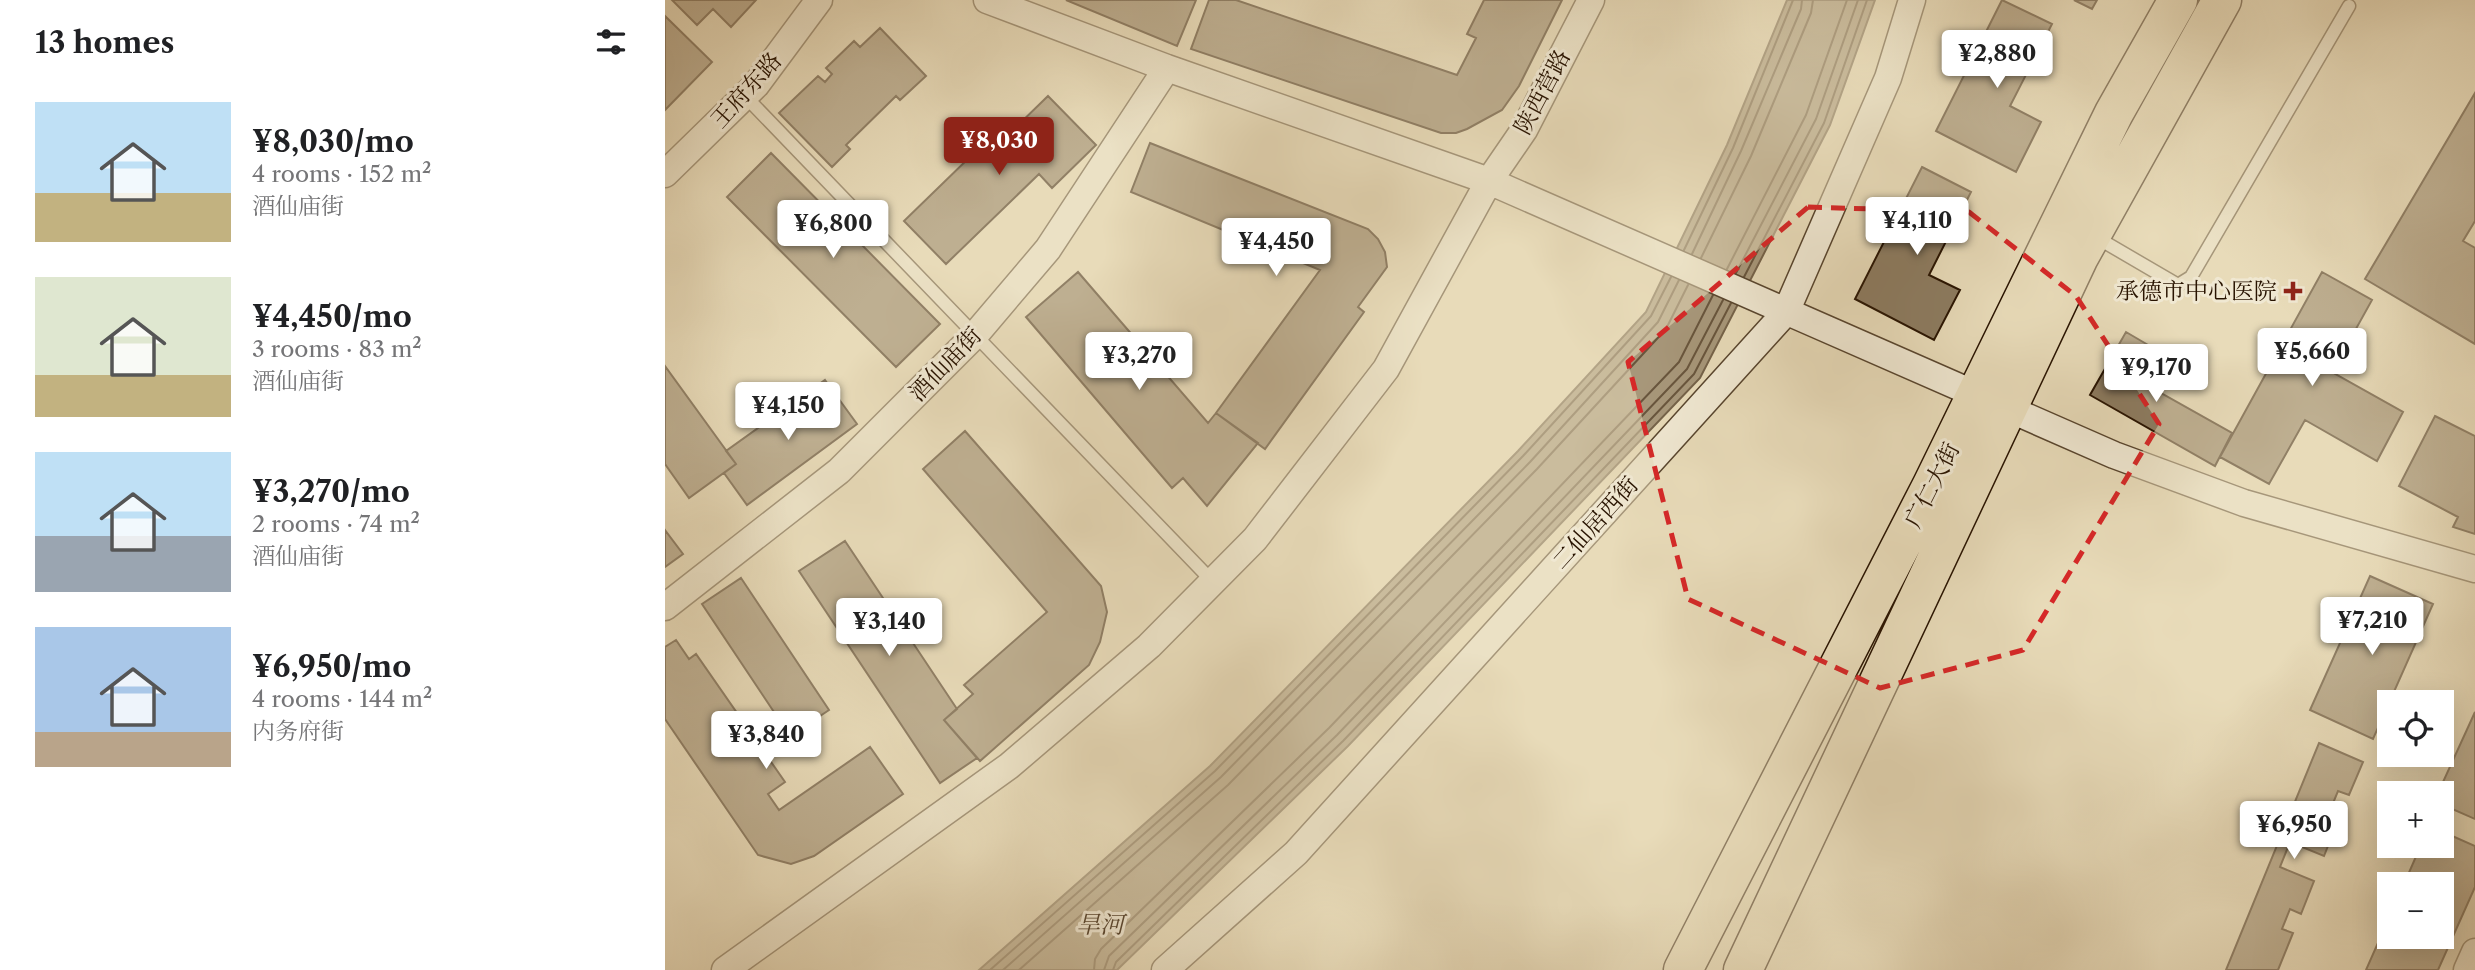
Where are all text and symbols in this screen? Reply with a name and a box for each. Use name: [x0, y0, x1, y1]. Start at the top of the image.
icon: filters: [592, 23, 630, 61]
text: 13 homes: [35, 24, 174, 61]
pin: ¥2,880: [1940, 31, 2054, 90]
text: ¥2,880: [1958, 39, 2036, 67]
street label: 陕西营路: [1508, 45, 1576, 139]
street label: 王府东路: [705, 46, 787, 134]
pin: ¥8,030: [942, 118, 1056, 177]
text: ¥8,030/mo: [252, 123, 414, 160]
text: ¥8,030: [960, 126, 1038, 154]
icon: home: [91, 130, 175, 214]
text: 4 rooms · 152 m²: [252, 160, 432, 188]
text: 酒仙庙街: [252, 192, 344, 220]
pin: ¥4,110: [1860, 198, 1974, 257]
pin: ¥6,800: [776, 201, 890, 260]
text: ¥4,110: [1882, 206, 1952, 234]
text: ¥6,800: [793, 209, 873, 237]
pin: ¥4,450: [1219, 218, 1333, 278]
text: ¥4,450: [1238, 227, 1314, 255]
place label: 承德市中心医院: [2116, 277, 2277, 305]
marker: 承德市中心医院: [2283, 281, 2303, 301]
text: ¥4,450/mo: [252, 298, 412, 335]
icon: home: [91, 305, 175, 389]
street label: 酒仙庙街: [903, 321, 987, 407]
pin: ¥5,660: [2255, 328, 2369, 388]
pin: ¥3,270: [1082, 332, 1196, 392]
text: 3 rooms · 83 m²: [252, 335, 422, 363]
text: ¥5,660: [2274, 337, 2350, 365]
text: ¥3,270: [1101, 341, 1177, 369]
pin: ¥9,170: [2099, 344, 2213, 404]
text: ¥9,170: [2120, 353, 2192, 381]
text: 酒仙庙街: [252, 367, 344, 395]
pin: ¥4,150: [731, 382, 845, 442]
text: ¥4,150: [751, 391, 825, 419]
street label: 广仁大街: [1899, 438, 1965, 532]
street label: 二仙居西街: [1546, 471, 1644, 575]
text: ¥3,270/mo: [252, 473, 410, 510]
icon: home: [91, 480, 175, 564]
text: 2 rooms · 74 m²: [252, 510, 420, 538]
text: 酒仙庙街: [252, 542, 344, 570]
pin: ¥3,140: [832, 598, 946, 658]
pin: ¥7,210: [2315, 598, 2429, 657]
text: ¥7,210: [2336, 606, 2408, 634]
text: ¥3,140: [852, 607, 926, 635]
text: ¥6,950/mo: [252, 648, 411, 685]
icon: home: [91, 655, 175, 739]
text: 4 rooms · 144 m²: [252, 685, 432, 713]
map controls: [2377, 690, 2454, 949]
button: locate: [2377, 690, 2454, 767]
pin: ¥3,840: [709, 712, 823, 771]
text: 内务府街: [252, 717, 344, 745]
text: ¥3,840: [727, 720, 805, 748]
button: +: [2377, 781, 2454, 858]
pin: ¥6,950: [2237, 802, 2351, 861]
text: ¥6,950: [2256, 810, 2332, 838]
button: −: [2377, 872, 2454, 949]
water label: 旱河: [1076, 910, 1128, 939]

